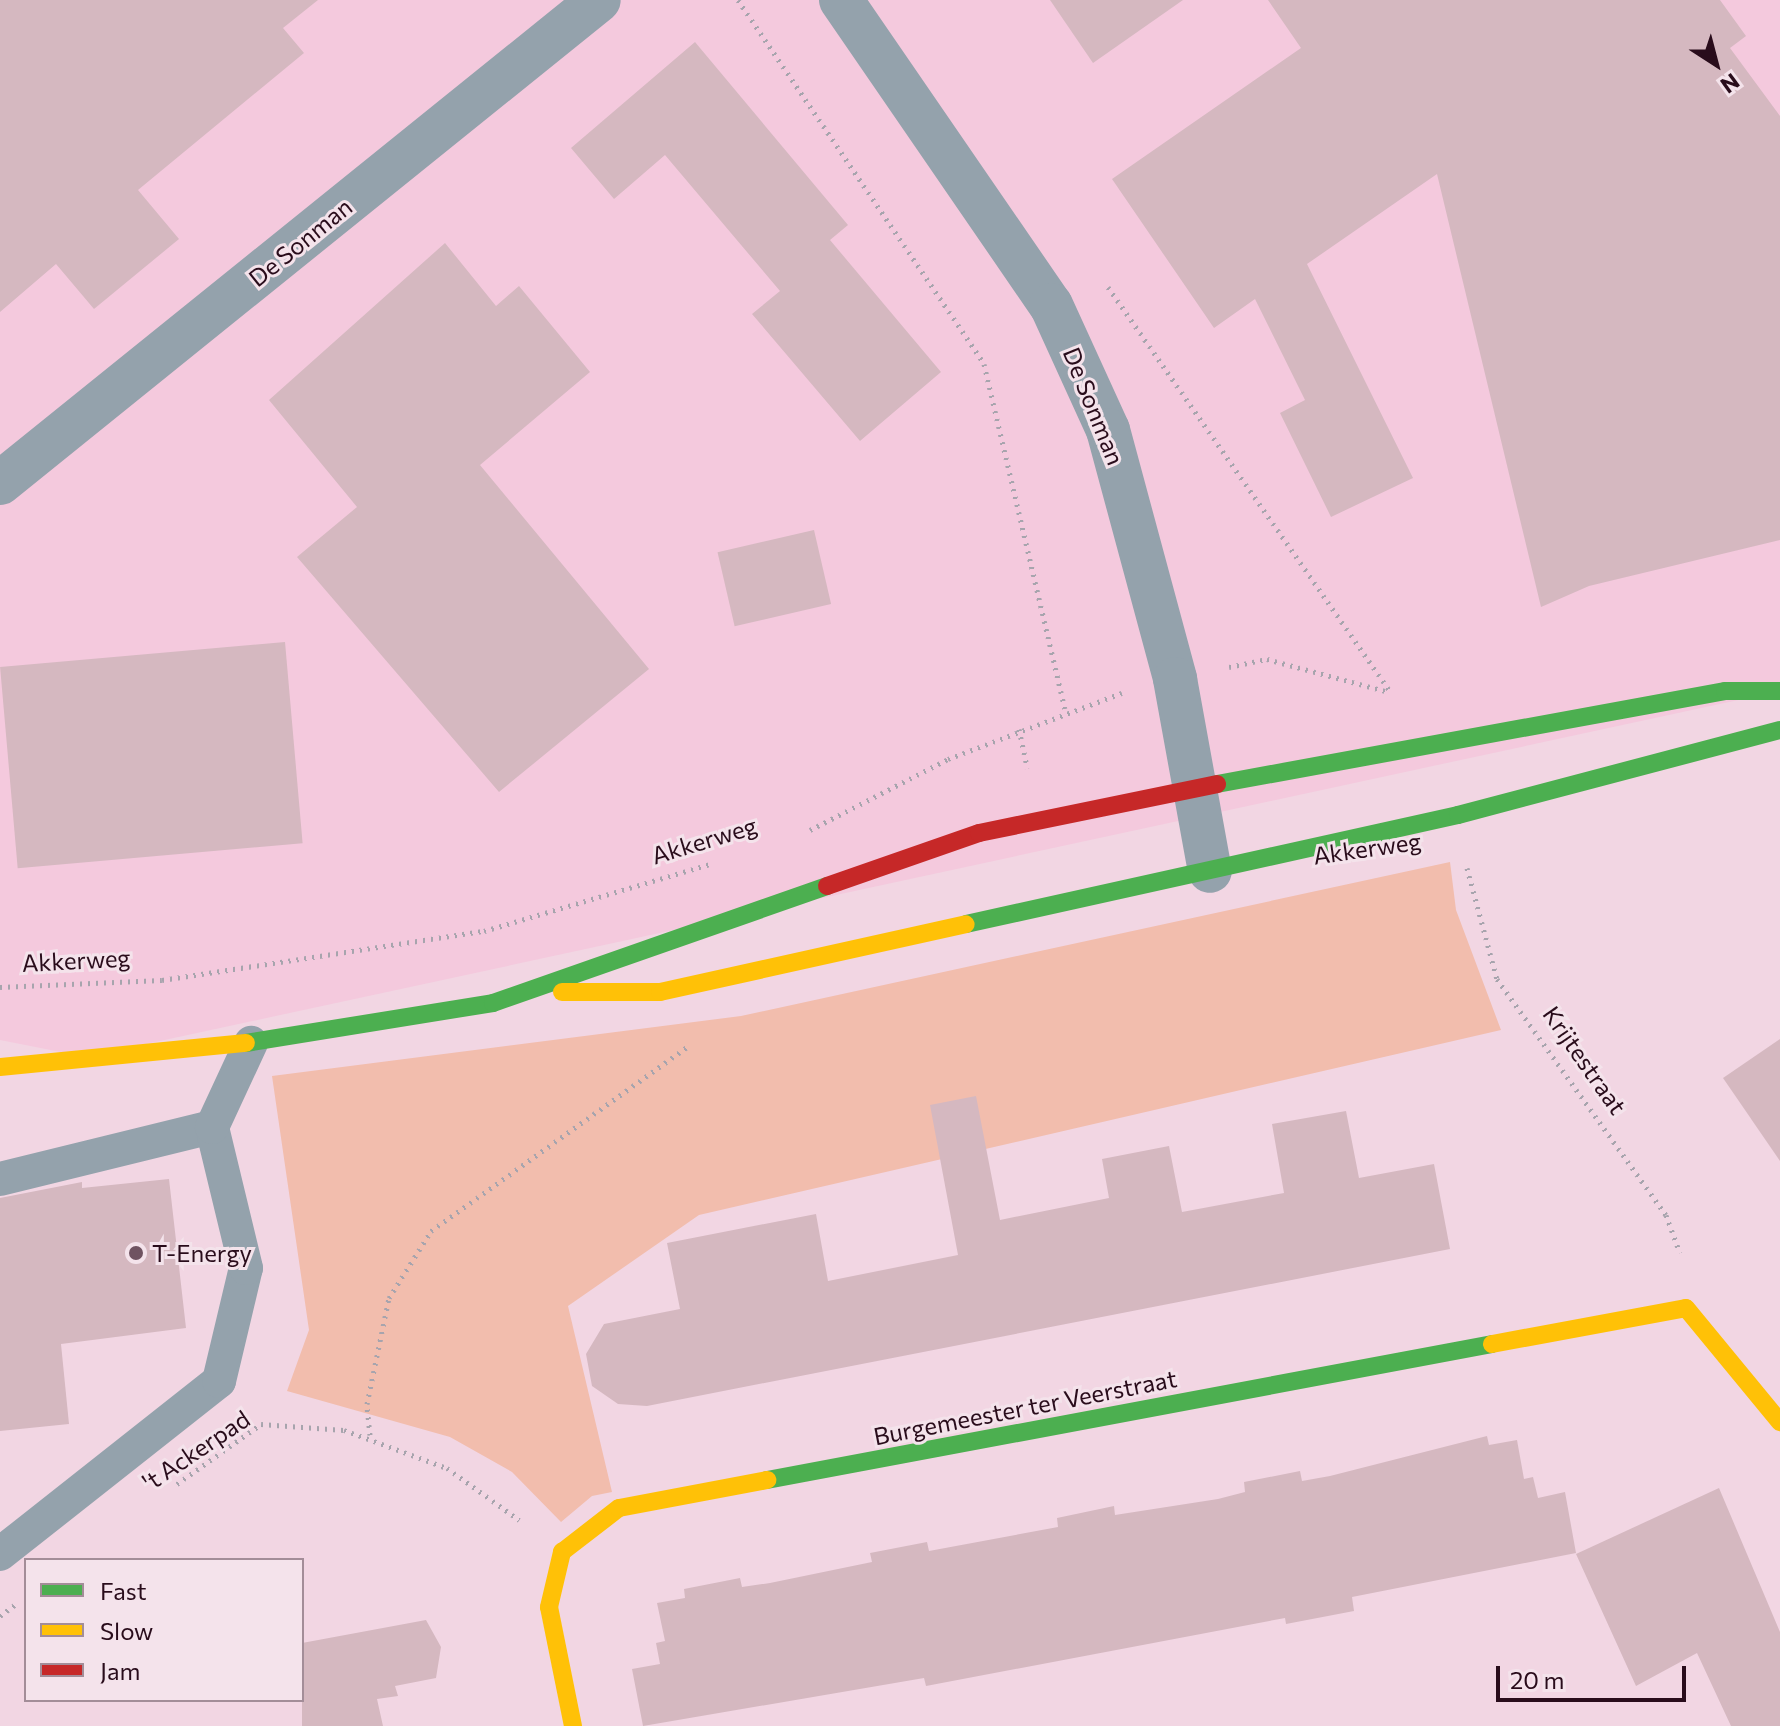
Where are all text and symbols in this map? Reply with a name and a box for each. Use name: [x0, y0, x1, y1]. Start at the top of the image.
north arrow: [1676, 24, 1756, 104]
text: N: [1716, 68, 1745, 100]
street label: De Sonman: [243, 192, 357, 292]
street label: De Sonman: [1057, 343, 1131, 469]
street label: Akkerweg: [648, 810, 760, 870]
street label: Akkerweg: [1311, 826, 1423, 870]
street label: Akkerweg: [21, 943, 131, 977]
street label: Krijtestraat: [1537, 1000, 1633, 1120]
place label: T-Energy: [152, 1239, 252, 1267]
marker: T-Energy: [127, 1244, 145, 1262]
street label: Burgemeester ter Veerstraat: [871, 1363, 1179, 1451]
street label: 't Ackerpad: [137, 1404, 255, 1496]
legend: [24, 1558, 304, 1702]
text: Fast: [100, 1576, 147, 1605]
text: Slow: [100, 1616, 153, 1645]
scale bar: [1500, 1650, 1690, 1700]
text: Jam: [100, 1656, 140, 1685]
text: 20 m: [1510, 1665, 1564, 1694]

